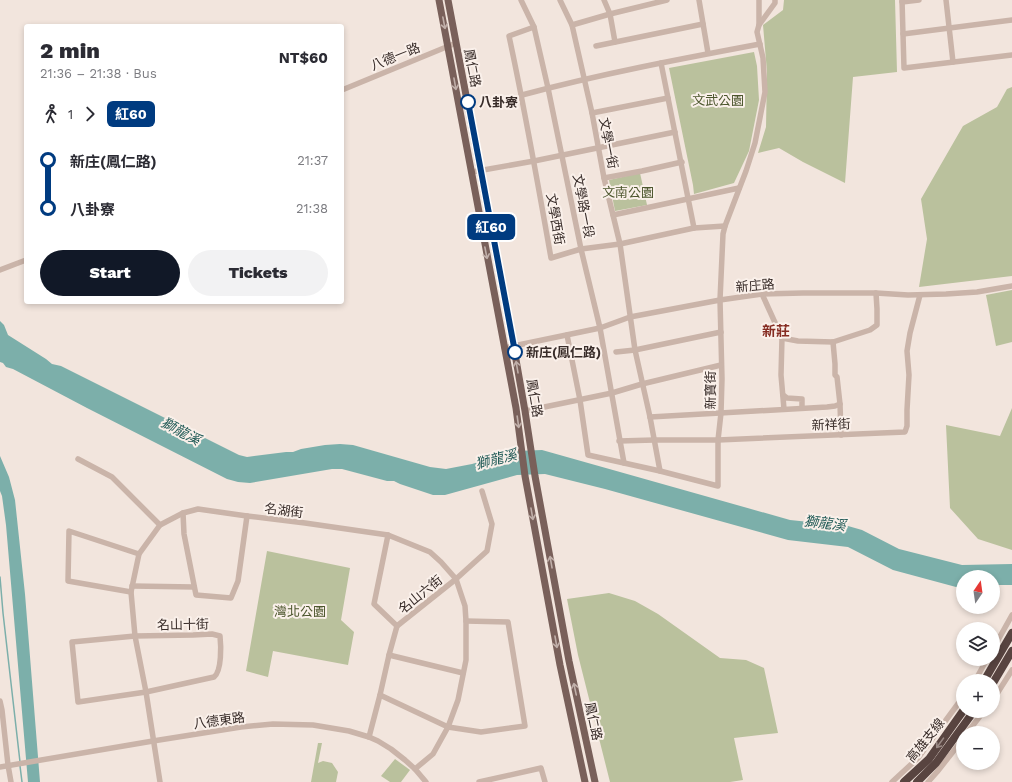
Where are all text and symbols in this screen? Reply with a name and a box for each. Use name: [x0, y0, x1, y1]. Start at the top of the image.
one-way arrow: [440, 16, 448, 29]
text: 2 min: [40, 38, 100, 63]
street label: 八德一路: [368, 40, 422, 73]
street label: 鳳仁路: [461, 48, 484, 89]
text: NT$60: [279, 49, 328, 67]
text: 21:36 – 21:38 · Bus: [40, 66, 157, 81]
one-way arrow: [452, 77, 460, 90]
park label: 文武公園: [692, 93, 744, 108]
marker: 八卦寮: [460, 94, 476, 110]
place label: 八卦寮: [479, 95, 518, 110]
icon: walk: [40, 103, 62, 125]
icon: forward: [79, 103, 101, 125]
text: 紅60: [115, 106, 147, 122]
text: 1: [68, 107, 73, 122]
street label: 文學一街: [596, 116, 621, 170]
text: 新庄(鳳仁路): [70, 153, 157, 171]
text: 21:37: [297, 153, 328, 168]
street label: 文學路一段: [570, 173, 597, 239]
park label: 文南公園: [602, 185, 654, 200]
street label: 文學西街: [544, 192, 567, 246]
text: 八卦寮: [70, 201, 115, 219]
text: 21:38: [296, 201, 328, 216]
line badge: 紅60: [468, 214, 514, 240]
text: 紅60: [475, 219, 507, 235]
one-way arrow: [483, 246, 491, 259]
button: Start: [40, 250, 180, 296]
button: Tickets: [188, 250, 328, 296]
street label: 新庄路: [735, 276, 775, 295]
district label: 新莊: [762, 323, 790, 339]
marker: 新庄(鳳仁路): [507, 344, 523, 360]
place label: 新庄(鳳仁路): [526, 345, 601, 360]
one-way arrow: [513, 361, 521, 374]
street label: 新寶街: [703, 370, 718, 410]
street label: 鳳仁路: [524, 378, 545, 419]
water label: 獅龍溪: [159, 414, 205, 449]
one-way arrow: [514, 416, 521, 429]
street label: 新祥街: [811, 416, 851, 433]
water label: 獅龍溪: [474, 446, 520, 472]
street label: 名湖街: [264, 501, 304, 520]
one-way arrow: [528, 508, 536, 521]
water label: 獅龍溪: [803, 513, 849, 534]
one-way arrow: [546, 555, 554, 568]
north arrow: [956, 570, 1000, 614]
map controls: [956, 570, 1000, 770]
street label: 名山六街: [395, 572, 445, 617]
park label: 灣北公園: [274, 604, 326, 619]
street label: 名山十街: [157, 617, 209, 632]
button: layers: [956, 622, 1000, 666]
one-way arrow: [552, 635, 560, 648]
button: +: [956, 674, 1000, 718]
one-way arrow: [570, 683, 578, 696]
street label: 鳳仁路: [582, 700, 605, 742]
street label: 八德東路: [192, 709, 246, 732]
street label: 高雄支線: [903, 715, 948, 765]
button: −: [956, 726, 1000, 770]
one-way arrow: [936, 737, 945, 748]

